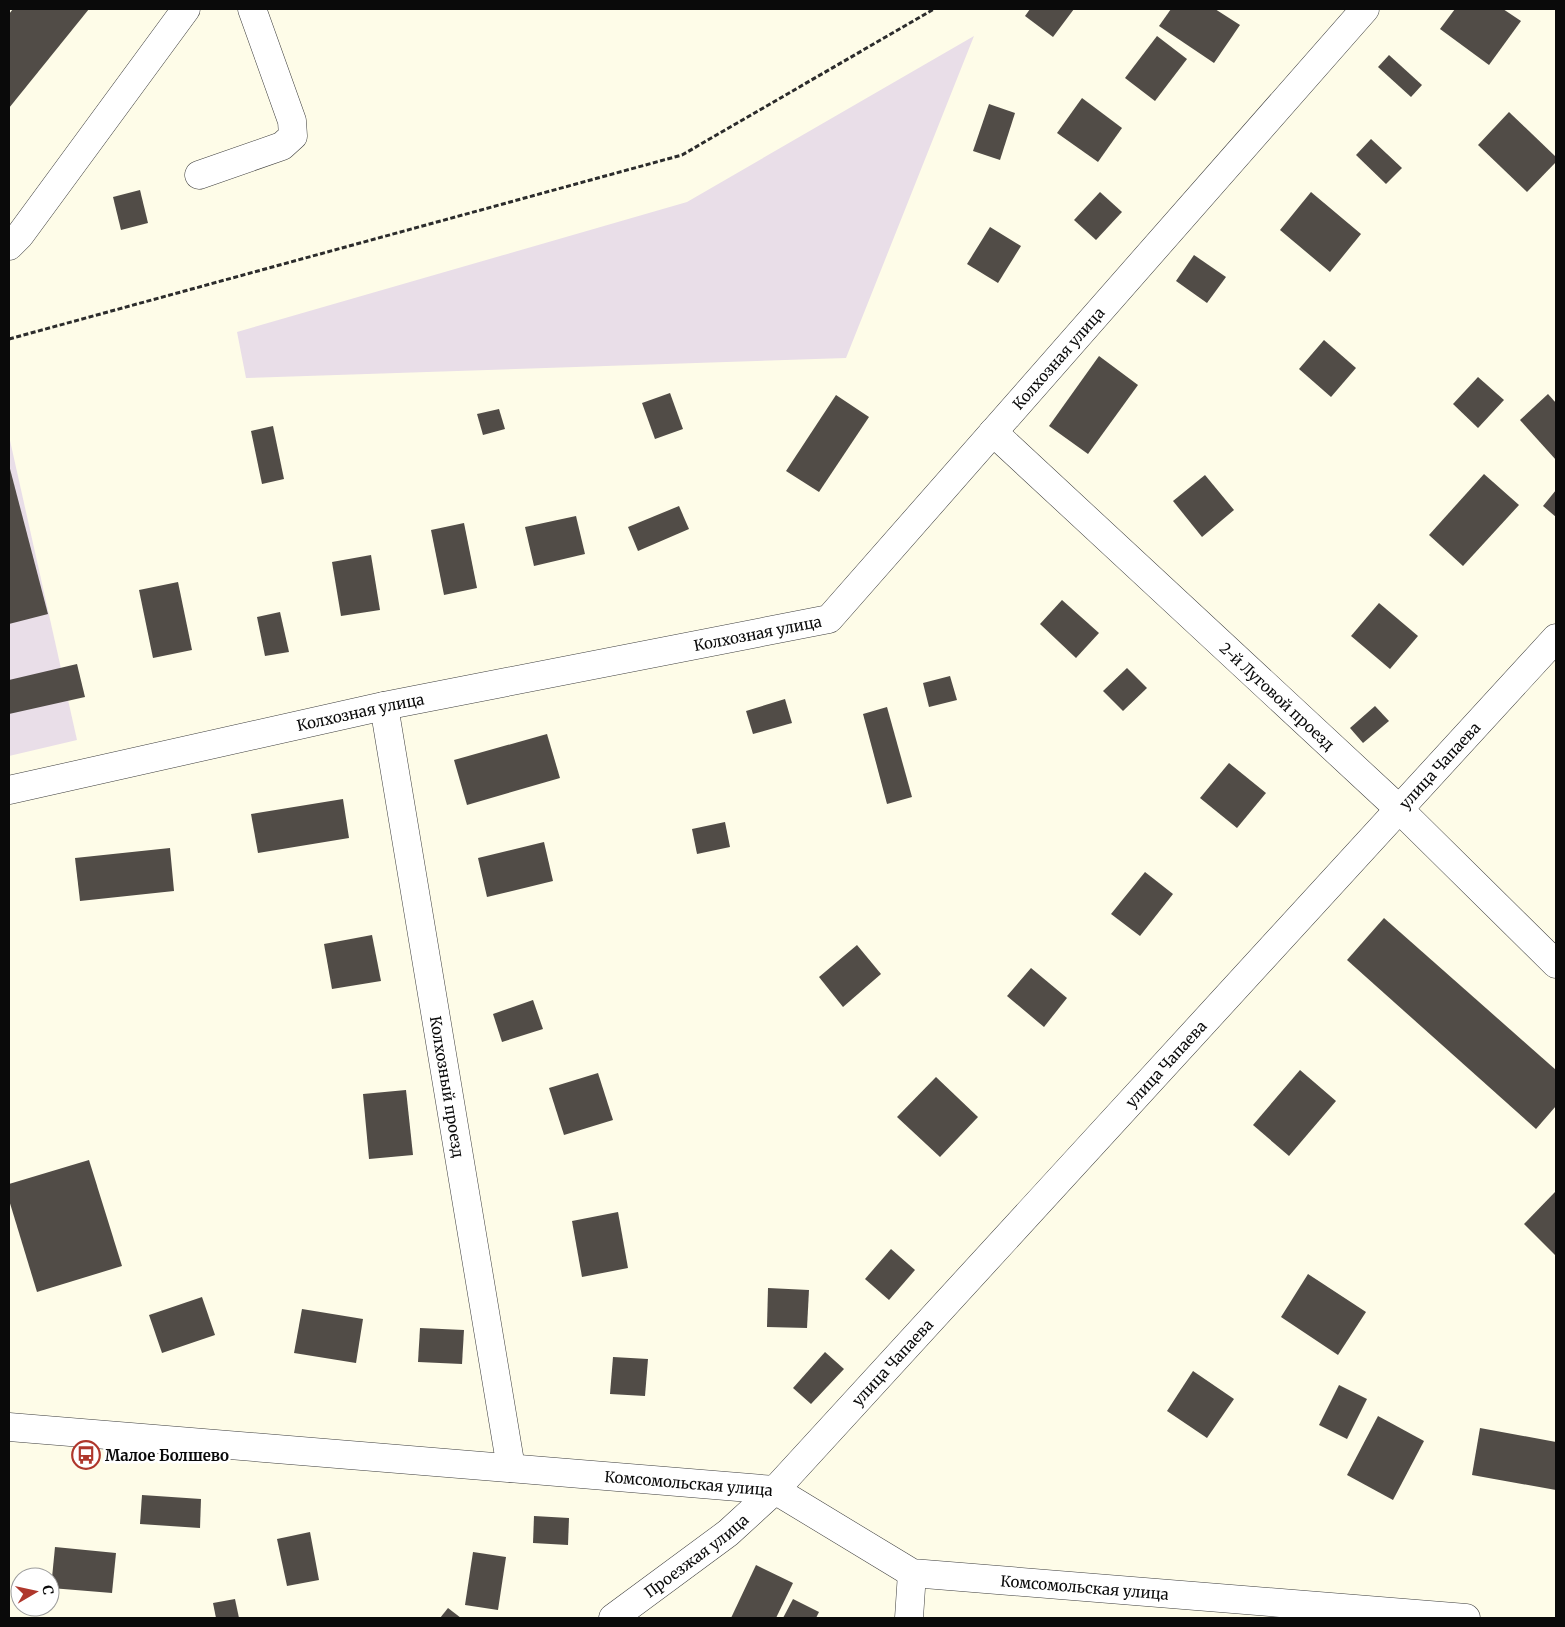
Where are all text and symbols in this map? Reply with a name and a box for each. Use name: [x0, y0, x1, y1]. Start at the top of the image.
street label: Колхозная улица: [1008, 303, 1108, 413]
street label: Колхозная улица: [692, 611, 823, 655]
street label: 2-й Луговой проезд: [1216, 638, 1339, 754]
street label: Колхозная улица: [295, 689, 426, 735]
street label: улица Чапаева: [1395, 718, 1484, 813]
street label: Колхозный проезд: [426, 1014, 469, 1159]
street label: улица Чапаева: [1121, 1016, 1210, 1111]
street label: улица Чапаева: [848, 1315, 937, 1410]
bus stop icon: Малое Болшево: [71, 1440, 101, 1470]
place label: Малое Болшево: [105, 1446, 229, 1465]
street label: Комсомольская улица: [604, 1467, 774, 1499]
street label: Проезжая улица: [640, 1510, 752, 1601]
north arrow: [10, 1567, 60, 1617]
street label: Комсомольская улица: [1000, 1571, 1170, 1603]
text: С: [38, 1584, 57, 1596]

